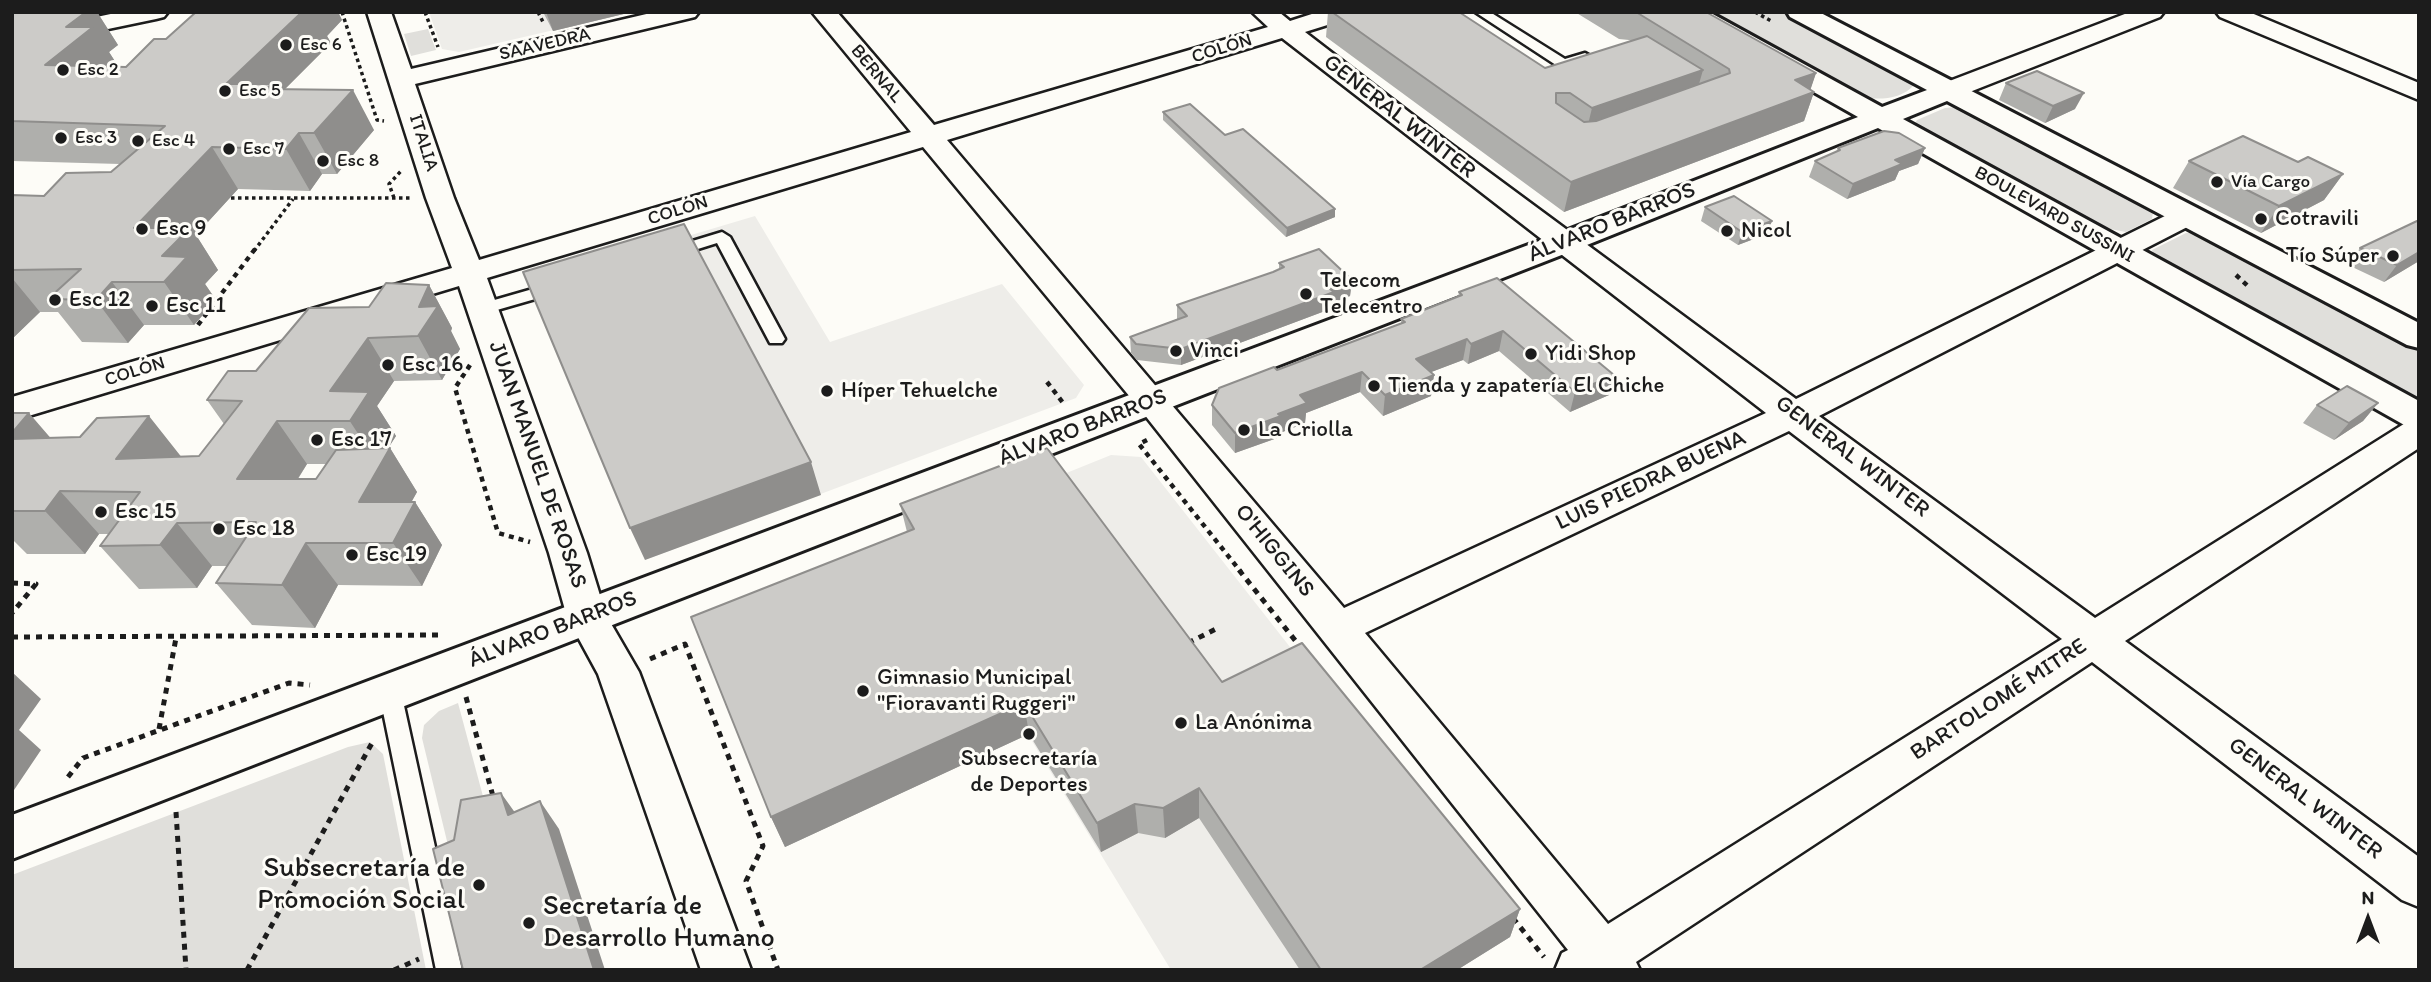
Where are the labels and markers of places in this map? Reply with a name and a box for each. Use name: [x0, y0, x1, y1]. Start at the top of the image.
place label: Esc 6: [300, 34, 342, 56]
marker: Esc 6: [278, 37, 294, 53]
place label: Esc 2: [77, 59, 119, 81]
marker: Esc 2: [55, 62, 71, 78]
place label: Esc 5: [239, 80, 281, 102]
marker: Esc 5: [217, 83, 233, 99]
place label: Esc 3: [75, 127, 117, 149]
marker: Esc 3: [53, 130, 69, 146]
place label: Esc 4: [152, 130, 195, 152]
marker: Esc 4: [130, 133, 146, 149]
place label: Esc 7: [243, 138, 284, 160]
marker: Esc 7: [221, 141, 237, 157]
place label: Esc 8: [337, 150, 379, 172]
marker: Esc 8: [315, 153, 331, 169]
place label: Vía Cargo: [2231, 171, 2310, 193]
marker: Vía Cargo: [2209, 174, 2225, 190]
place label: Cotravili: [2275, 205, 2359, 233]
marker: Cotravili: [2253, 211, 2269, 227]
place label: Esc 9: [156, 215, 207, 243]
place label: Nicol: [1741, 217, 1791, 245]
marker: Esc 9: [134, 221, 150, 237]
marker: Nicol: [1719, 223, 1735, 239]
place label: Tío Súper: [2286, 242, 2379, 270]
marker: Tío Súper: [2385, 248, 2401, 264]
place label: Telecom Telecentro: [1320, 267, 1423, 321]
place label: Esc 12: [69, 286, 130, 314]
marker: Telecom Telecentro: [1298, 286, 1314, 302]
marker: Esc 12: [47, 292, 63, 308]
place label: Esc 11: [166, 292, 226, 320]
marker: Esc 11: [144, 298, 160, 314]
place label: Vinci: [1190, 337, 1239, 365]
place label: Yidi Shop: [1545, 340, 1636, 368]
marker: Vinci: [1168, 343, 1184, 359]
marker: Yidi Shop: [1523, 346, 1539, 362]
place label: Esc 16: [402, 351, 463, 379]
marker: Esc 16: [380, 357, 396, 373]
place label: Tienda y zapatería El Chiche: [1388, 372, 1664, 400]
place label: Híper Tehuelche: [841, 377, 998, 405]
marker: Tienda y zapatería El Chiche: [1366, 378, 1382, 394]
marker: Híper Tehuelche: [819, 383, 835, 399]
place label: La Criolla: [1258, 416, 1353, 444]
marker: La Criolla: [1236, 422, 1252, 438]
place label: Esc 17: [331, 426, 392, 454]
marker: Esc 17: [309, 432, 325, 448]
place label: Esc 15: [115, 498, 176, 526]
marker: Esc 15: [93, 504, 109, 520]
place label: Esc 18: [233, 515, 295, 543]
marker: Esc 18: [211, 521, 227, 537]
place label: Esc 19: [366, 541, 427, 569]
marker: Esc 19: [344, 547, 360, 563]
place label: Gimnasio Municipal "Fioravanti Ruggeri": [877, 664, 1076, 718]
marker: Gimnasio Municipal "Fioravanti Ruggeri": [855, 683, 871, 699]
place label: La Anónima: [1195, 709, 1312, 737]
marker: La Anónima: [1173, 715, 1189, 731]
marker: Subsecretaría de Deportes: [1021, 726, 1037, 742]
place label: Subsecretaría de Deportes: [961, 745, 1097, 799]
place label: Subsecretaría de Promoción Social: [257, 852, 465, 918]
marker: Subsecretaría de Promoción Social: [471, 877, 487, 893]
place label: Secretaría de Desarrollo Humano: [543, 890, 775, 956]
marker: Secretaría de Desarrollo Humano: [521, 915, 537, 931]

